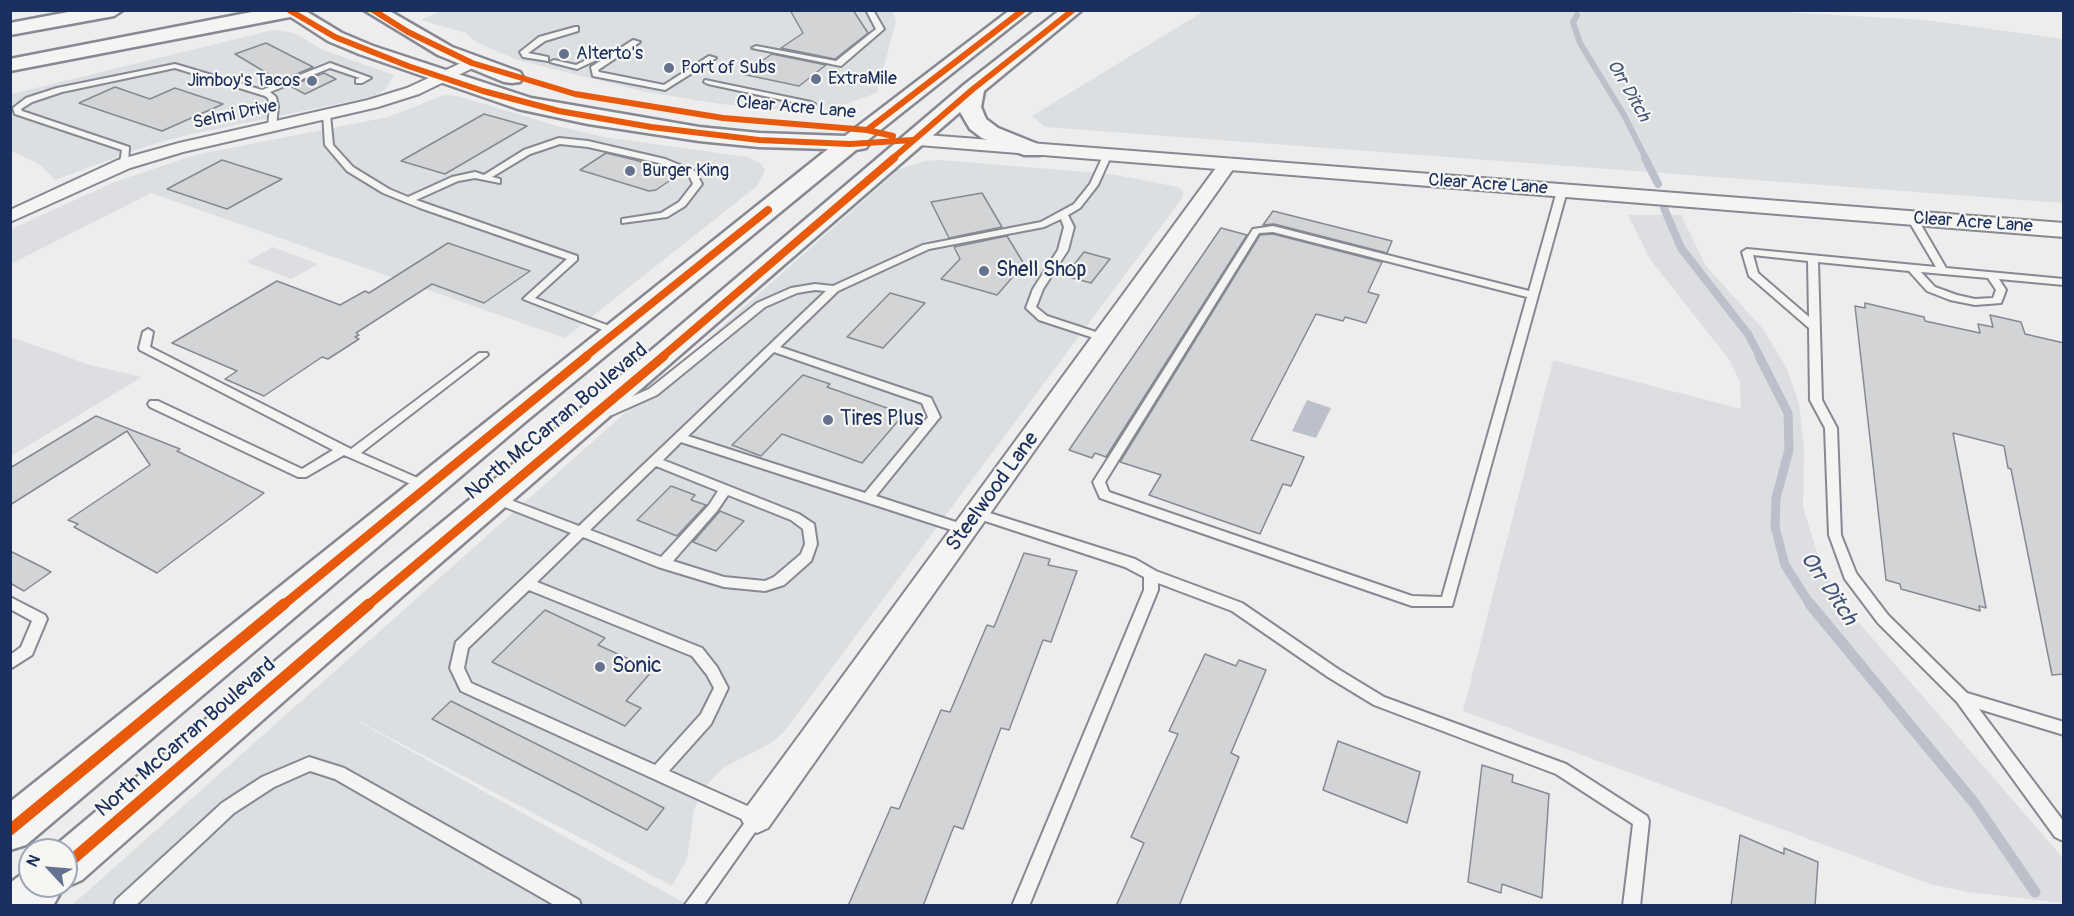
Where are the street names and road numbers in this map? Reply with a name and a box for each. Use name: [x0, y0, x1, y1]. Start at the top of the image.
street label: Clear Acre Lane: [735, 92, 857, 124]
street label: Selmi Drive: [191, 96, 279, 134]
street label: Clear Acre Lane: [1428, 170, 1548, 200]
street label: Clear Acre Lane: [1913, 208, 2033, 238]
street label: North McCarran Boulevard: [461, 338, 653, 506]
street label: Steelwood Lane: [941, 427, 1045, 557]
street label: North McCarran Boulevard: [91, 653, 281, 823]

